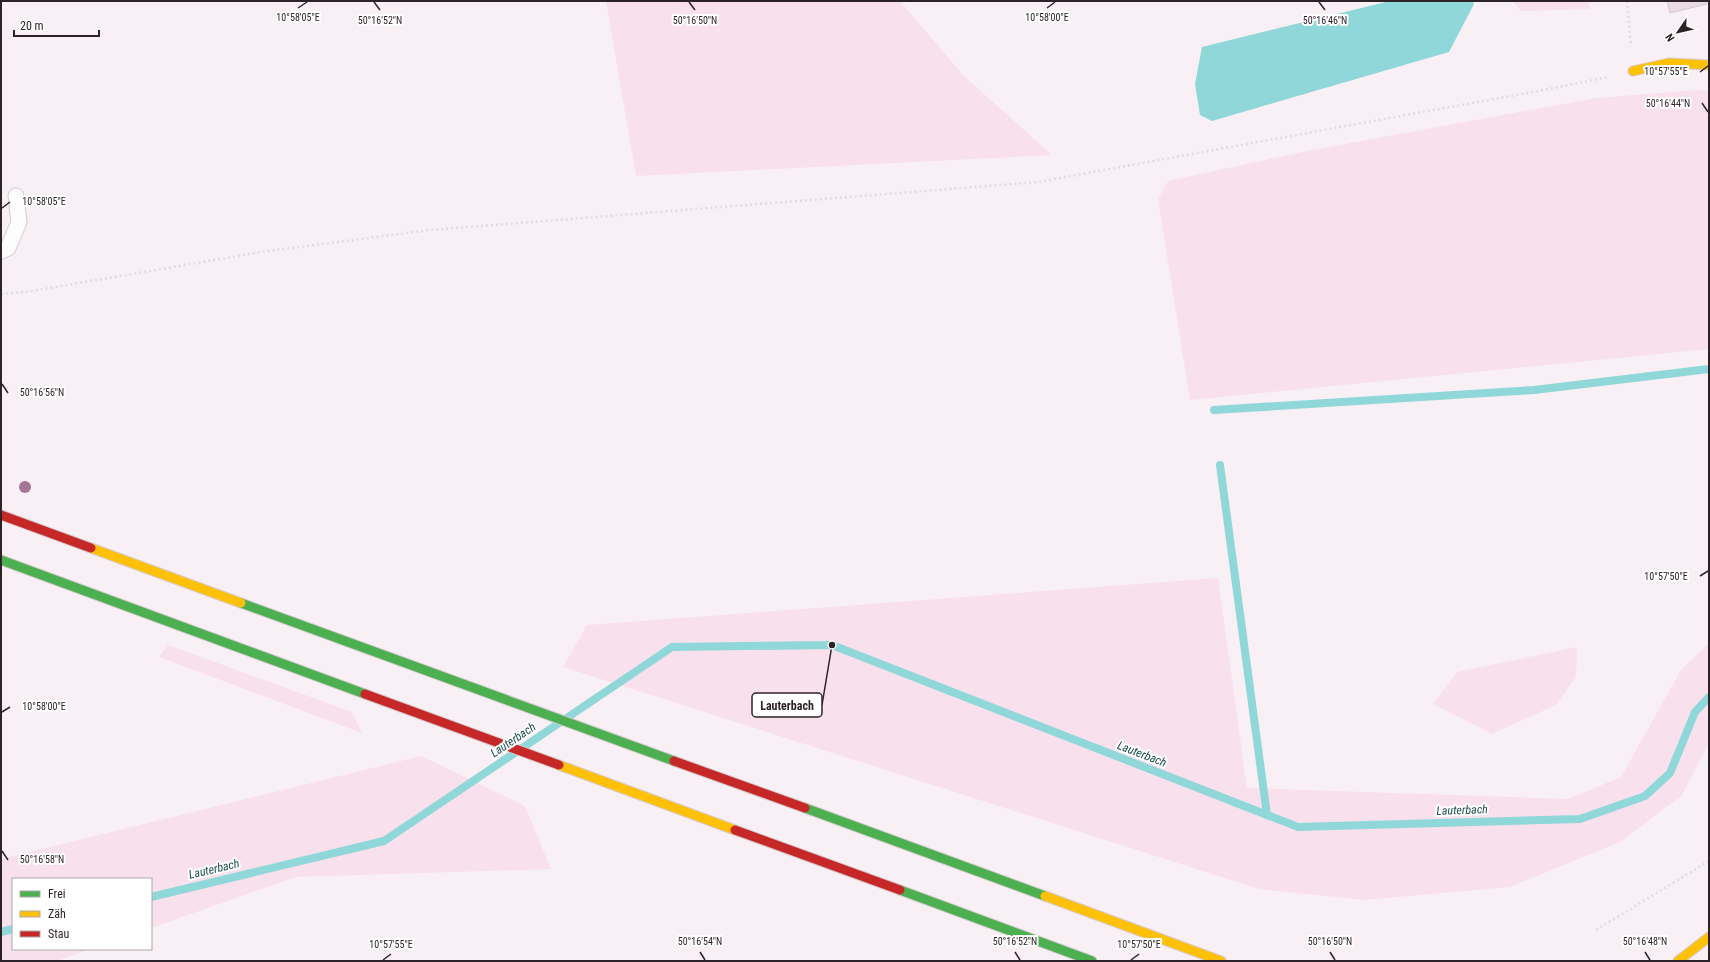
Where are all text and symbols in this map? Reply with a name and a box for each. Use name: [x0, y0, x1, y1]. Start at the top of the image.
scale bar: [14, 12, 99, 38]
text: 10°58'05"E: [276, 12, 320, 23]
text: 10°58'00"E: [1025, 12, 1069, 23]
north arrow: [1658, 12, 1698, 52]
text: 50°16'52"N: [358, 15, 402, 26]
text: 50°16'50"N: [673, 15, 717, 26]
text: 50°16'46"N: [1303, 15, 1347, 26]
text: 20 m: [20, 19, 44, 33]
text: N: [1663, 31, 1677, 44]
text: 10°57'55"E: [1644, 66, 1688, 77]
text: 50°16'44"N: [1646, 98, 1690, 109]
text: 10°58'05"E: [22, 196, 66, 207]
text: 50°16'56"N: [20, 387, 64, 398]
text: 10°57'50"E: [1644, 571, 1688, 582]
callout: Lauterbach: [752, 693, 822, 717]
text: Lauterbach: [760, 699, 814, 713]
text: 10°58'00"E: [22, 701, 66, 712]
water label: Lauterbach: [488, 720, 539, 760]
water label: Lauterbach: [1115, 738, 1169, 770]
water label: Lauterbach: [1436, 802, 1488, 818]
text: 50°16'58"N: [20, 854, 64, 865]
water label: Lauterbach: [187, 856, 241, 882]
legend: [12, 878, 152, 950]
text: Frei: [48, 887, 66, 901]
text: Zäh: [48, 907, 66, 921]
text: Stau: [48, 927, 70, 941]
text: 50°16'54"N: [678, 936, 722, 947]
text: 50°16'52"N: [993, 936, 1037, 947]
text: 50°16'50"N: [1308, 936, 1352, 947]
text: 50°16'48"N: [1623, 936, 1667, 947]
text: 10°57'55"E: [369, 939, 413, 950]
text: 10°57'50"E: [1117, 939, 1161, 950]

